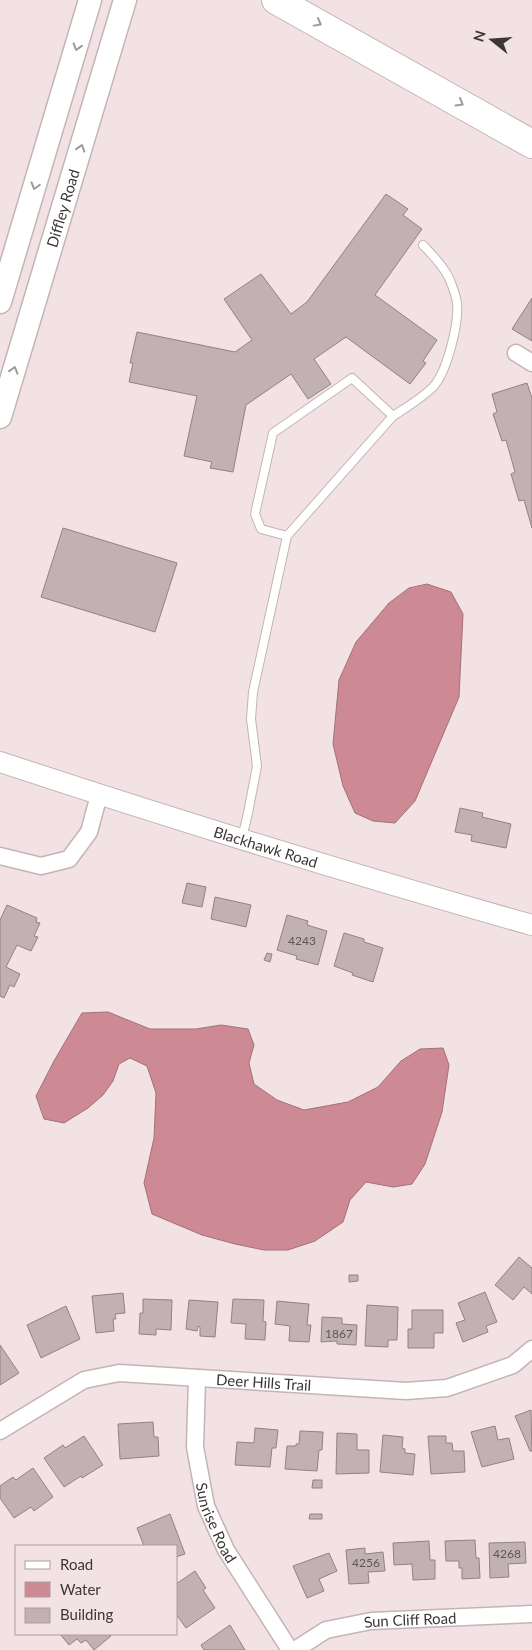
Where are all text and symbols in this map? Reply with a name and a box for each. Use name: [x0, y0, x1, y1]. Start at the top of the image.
north arrow: [467, 15, 517, 65]
one-way arrow: [313, 17, 322, 27]
text: N: [469, 28, 489, 44]
one-way arrow: [72, 42, 82, 50]
one-way arrow: [455, 97, 464, 107]
one-way arrow: [75, 144, 85, 152]
street label: Diffley Road: [42, 167, 83, 249]
one-way arrow: [30, 182, 40, 190]
one-way arrow: [8, 367, 18, 375]
street label: Blackhawk Road: [212, 822, 320, 871]
house number: 4243: [288, 933, 316, 948]
house number: 1867: [325, 1326, 353, 1341]
street label: Deer Hills Trail: [216, 1370, 312, 1394]
street label: Sunrise Road: [193, 1481, 241, 1566]
legend: [15, 1545, 178, 1635]
house number: 4268: [493, 1546, 521, 1561]
text: Road: [60, 1555, 93, 1573]
house number: 4256: [352, 1555, 380, 1570]
text: Water: [60, 1580, 101, 1598]
text: Building: [60, 1605, 113, 1623]
street label: Sun Cliff Road: [362, 1608, 457, 1631]

